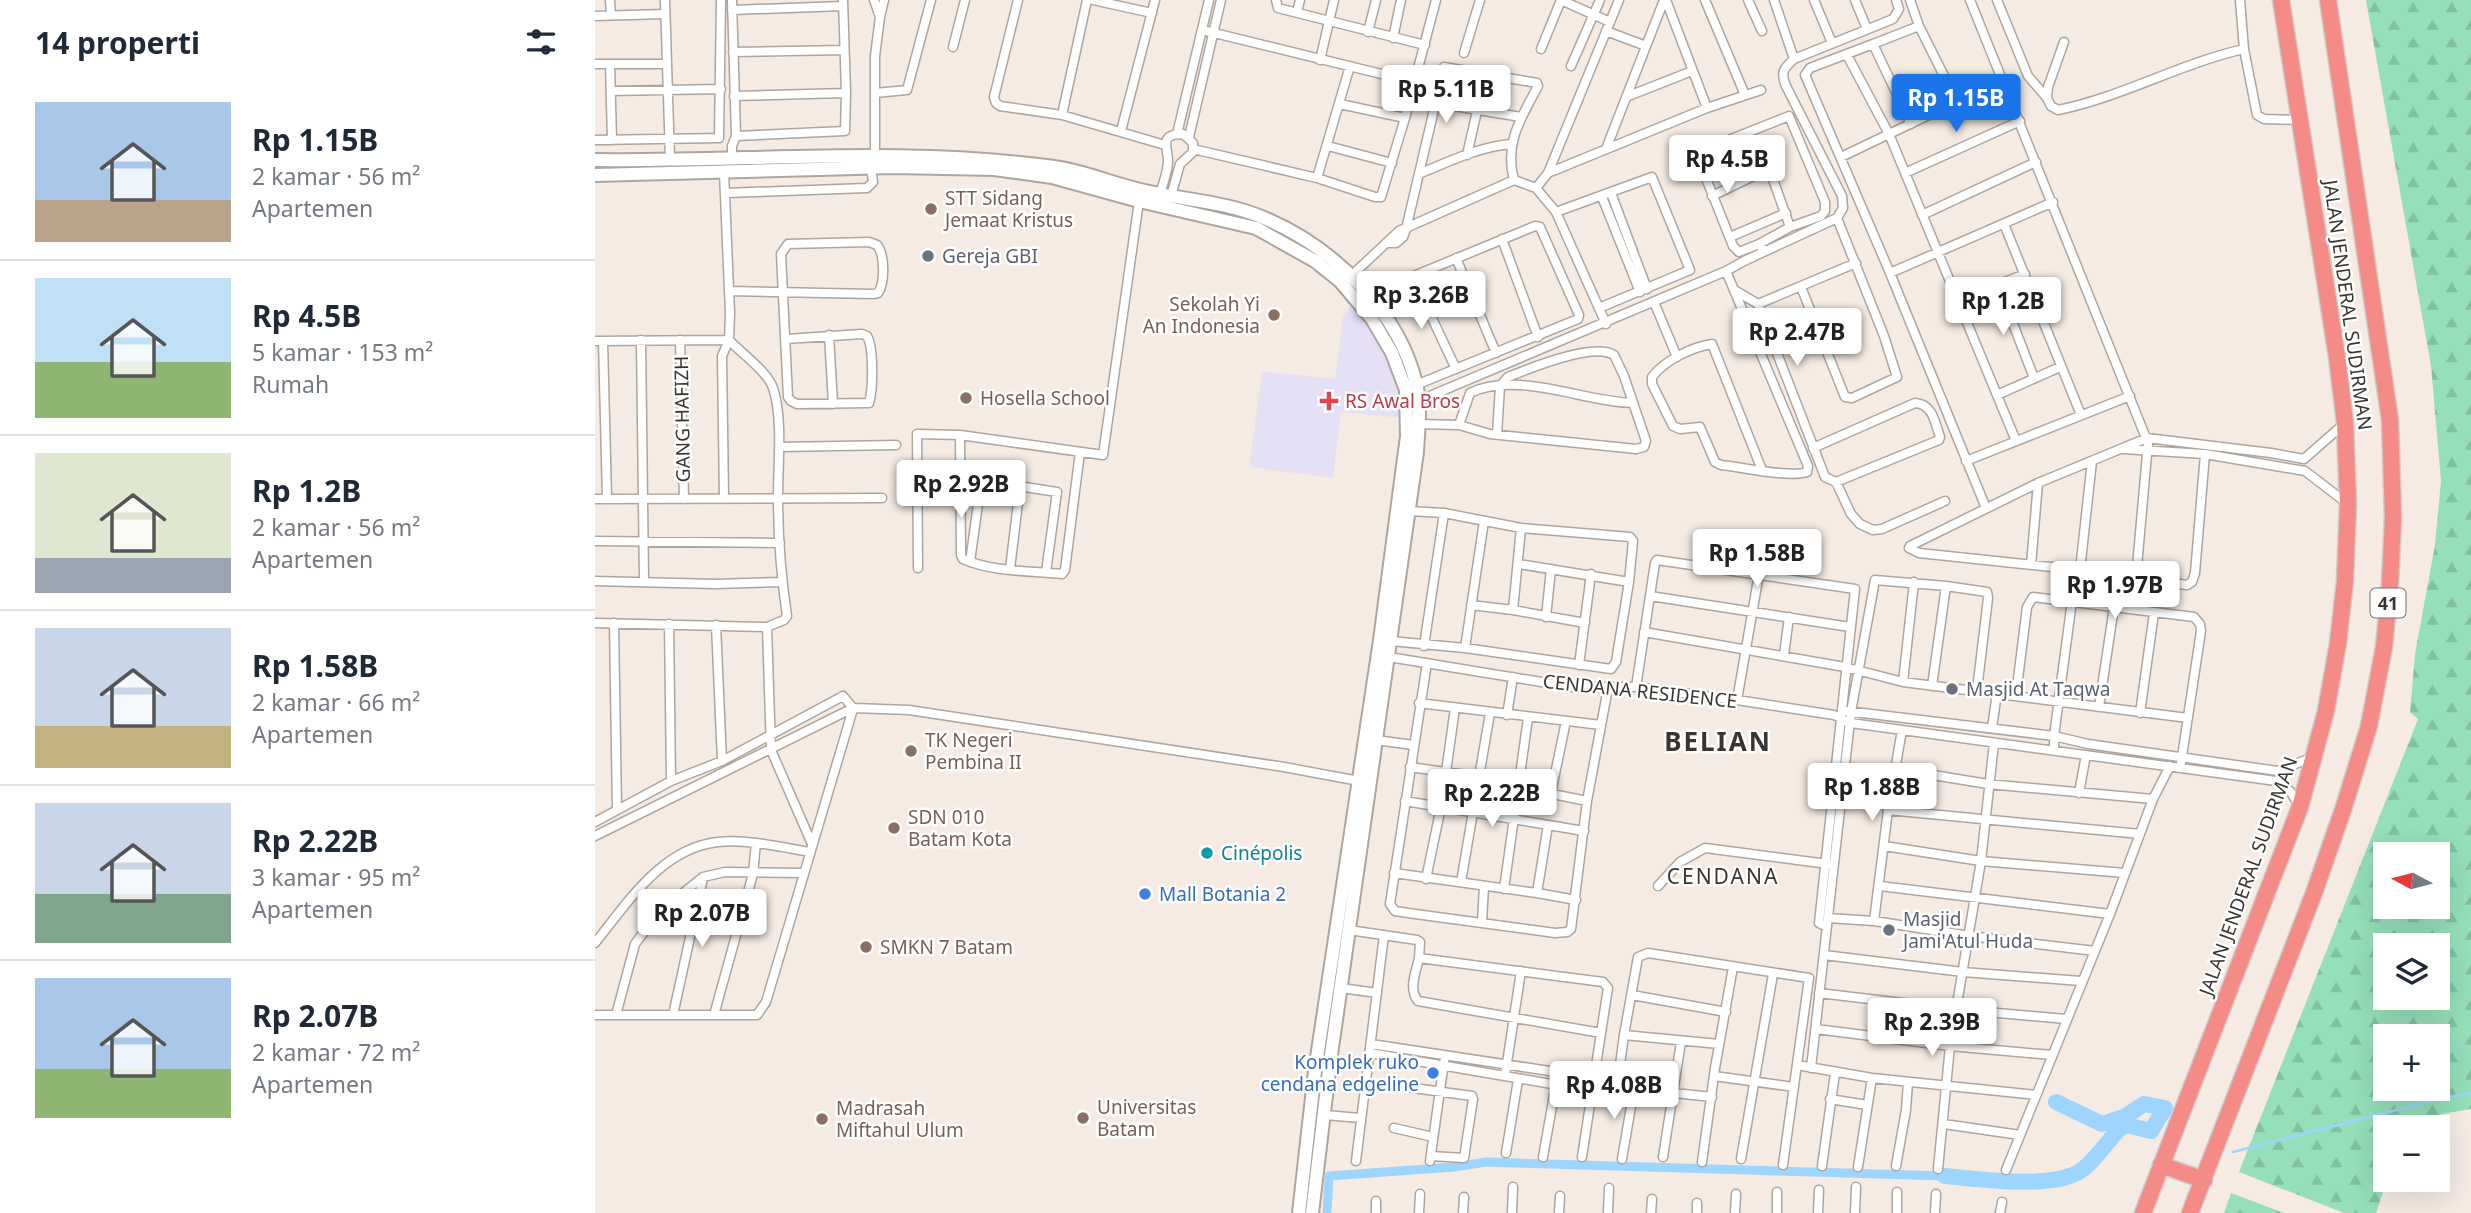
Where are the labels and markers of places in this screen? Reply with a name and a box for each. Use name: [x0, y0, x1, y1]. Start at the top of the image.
pin: Rp 5.11B: [1374, 66, 1518, 125]
pin: Rp 1.15B: [1884, 74, 2028, 134]
pin: Rp 4.5B: [1662, 136, 1792, 195]
place label: STT Sidang Jemaat Kristus: [943, 185, 1073, 233]
marker: STT Sidang Jemaat Kristus: [923, 201, 939, 217]
place label: Gereja GBI: [942, 243, 1038, 269]
marker: Gereja GBI: [920, 248, 936, 264]
pin: Rp 3.26B: [1349, 272, 1493, 331]
pin: Rp 1.2B: [1938, 278, 2068, 337]
place label: Sekolah Yi An Indonesia: [1143, 291, 1260, 339]
marker: Sekolah Yi An Indonesia: [1266, 307, 1282, 323]
pin: Rp 2.47B: [1725, 308, 1869, 368]
place label: Hosella School: [980, 385, 1110, 411]
place label: RS Awal Bros: [1345, 388, 1460, 414]
marker: Hosella School: [958, 390, 974, 406]
marker: RS Awal Bros: [1319, 391, 1339, 411]
pin: Rp 2.92B: [889, 461, 1033, 520]
pin: Rp 1.58B: [1685, 530, 1829, 589]
pin: Rp 1.97B: [2043, 562, 2187, 621]
place label: Masjid At Taqwa: [1966, 676, 2110, 702]
marker: Masjid At Taqwa: [1944, 681, 1960, 697]
place label: TK Negeri Pembina II: [925, 727, 1022, 775]
marker: TK Negeri Pembina II: [903, 743, 919, 759]
pin: Rp 1.88B: [1800, 764, 1944, 823]
pin: Rp 2.22B: [1420, 770, 1564, 829]
place label: SDN 010 Batam Kota: [908, 804, 1012, 852]
marker: SDN 010 Batam Kota: [886, 820, 902, 836]
place label: Cinépolis: [1221, 840, 1302, 866]
marker: Cinépolis: [1199, 845, 1215, 861]
place label: Mall Botania 2: [1159, 881, 1286, 907]
marker: Mall Botania 2: [1137, 886, 1153, 902]
pin: Rp 2.07B: [630, 890, 774, 949]
place label: Masjid Jami'Atul Huda: [1901, 906, 2033, 954]
marker: Masjid Jami'Atul Huda: [1881, 922, 1897, 938]
place label: SMKN 7 Batam: [880, 934, 1013, 960]
marker: SMKN 7 Batam: [858, 939, 874, 955]
pin: Rp 2.39B: [1860, 998, 2004, 1058]
place label: Komplek ruko cendana edgeline: [1261, 1049, 1419, 1097]
pin: Rp 4.08B: [1542, 1062, 1686, 1121]
marker: Komplek ruko cendana edgeline: [1425, 1065, 1441, 1081]
place label: Universitas Batam: [1097, 1094, 1196, 1142]
place label: Madrasah Miftahul Ulum: [836, 1095, 964, 1143]
marker: Universitas Batam: [1075, 1110, 1091, 1126]
marker: Madrasah Miftahul Ulum: [814, 1111, 830, 1127]

